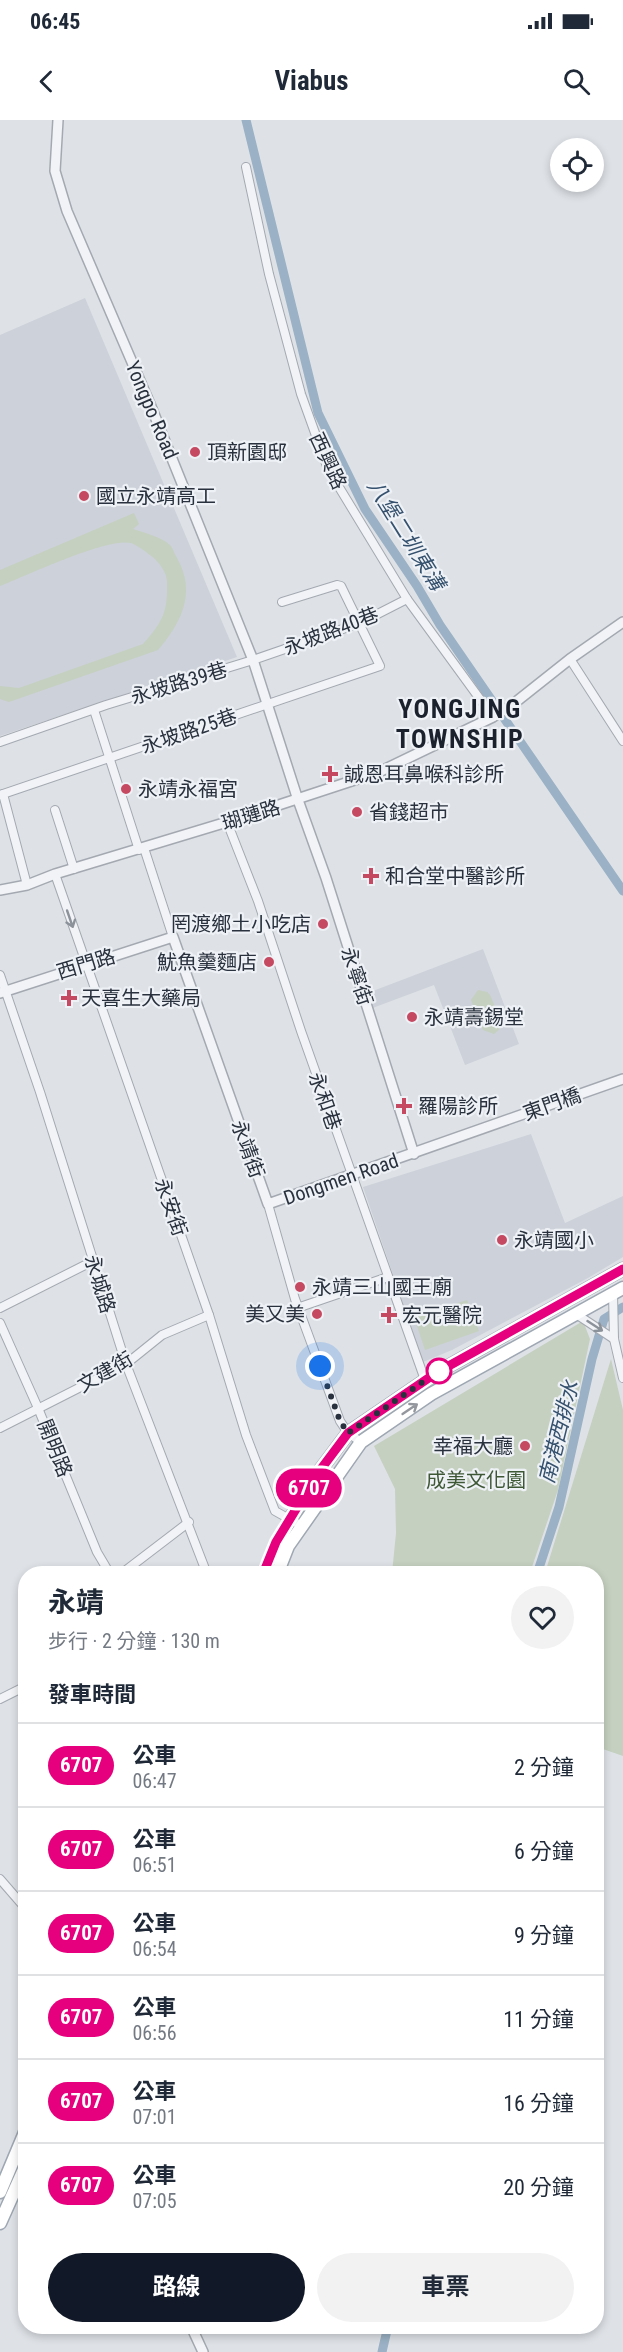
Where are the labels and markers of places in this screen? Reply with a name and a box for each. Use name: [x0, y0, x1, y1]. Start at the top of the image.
place label: 頂新園邸: [207, 440, 287, 464]
marker: 頂新園邸: [188, 445, 202, 459]
place label: 國立永靖高工: [96, 484, 216, 508]
marker: 國立永靖高工: [77, 489, 91, 503]
place label: 誠恩耳鼻喉科診所: [344, 762, 504, 786]
marker: 誠恩耳鼻喉科診所: [321, 765, 339, 783]
place label: 永靖永福宮: [138, 777, 238, 801]
marker: 永靖永福宮: [119, 782, 133, 796]
place label: 省錢超市: [369, 800, 449, 824]
marker: 省錢超市: [350, 805, 364, 819]
place label: 和合堂中醫診所: [385, 864, 525, 888]
marker: 和合堂中醫診所: [362, 867, 380, 885]
place label: 罔渡鄉土小吃店: [171, 912, 311, 936]
marker: 罔渡鄉土小吃店: [316, 917, 330, 931]
place label: 魷魚羹麵店: [157, 950, 257, 974]
marker: 魷魚羹麵店: [262, 955, 276, 969]
place label: 天喜生大藥局: [81, 986, 201, 1010]
marker: 天喜生大藥局: [62, 991, 76, 1005]
place label: 永靖壽錫堂: [424, 1005, 524, 1029]
marker: 永靖壽錫堂: [405, 1010, 419, 1024]
place label: 羅陽診所: [418, 1094, 498, 1118]
marker: 羅陽診所: [395, 1097, 413, 1115]
place label: 永靖國小: [514, 1228, 594, 1252]
marker: 永靖國小: [495, 1233, 509, 1247]
place label: 永靖三山國王廟: [312, 1275, 452, 1299]
marker: 永靖三山國王廟: [293, 1280, 307, 1294]
place label: 美又美: [245, 1302, 305, 1326]
place label: 宏元醫院: [402, 1303, 482, 1327]
marker: 宏元醫院: [380, 1306, 398, 1324]
marker: 美又美: [310, 1307, 324, 1321]
unlabelled marker: [426, 1358, 452, 1384]
place label: 幸福大廳: [433, 1434, 513, 1458]
marker: 幸福大廳: [518, 1439, 532, 1453]

